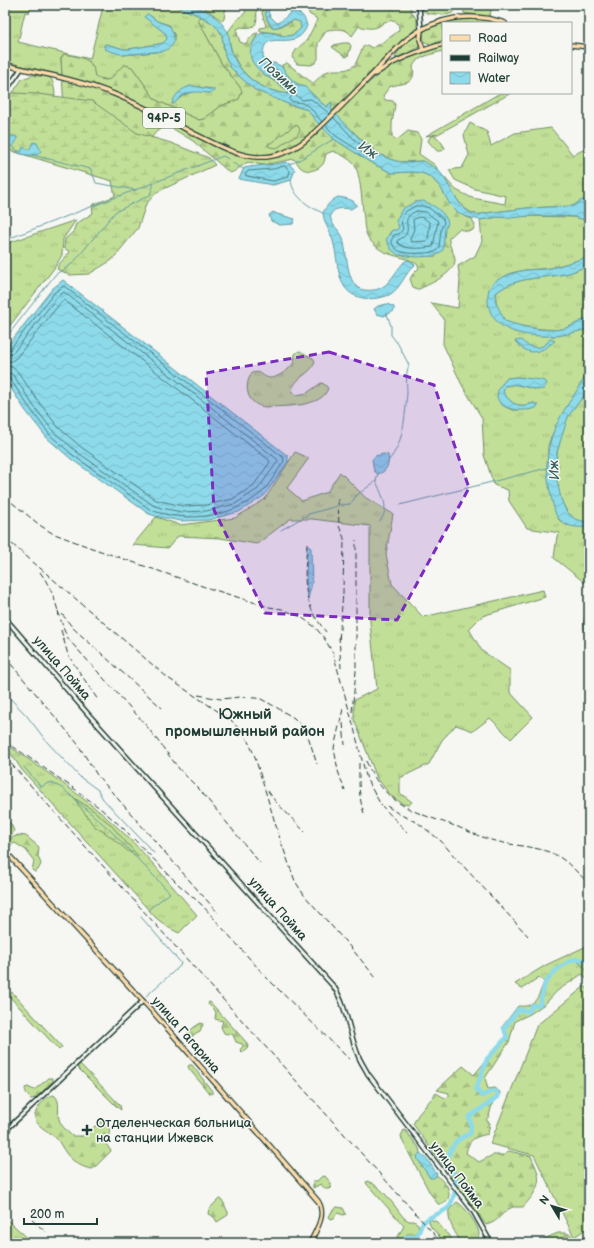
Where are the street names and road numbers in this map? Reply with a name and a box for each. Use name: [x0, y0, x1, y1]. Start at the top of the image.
road number: 94Р-5: [143, 108, 185, 128]
street label: улица Пойма: [30, 633, 94, 704]
street label: улица Пойма: [245, 874, 311, 944]
street label: улица Гагарина: [148, 993, 224, 1077]
street label: улица Пойма: [427, 1138, 488, 1212]

